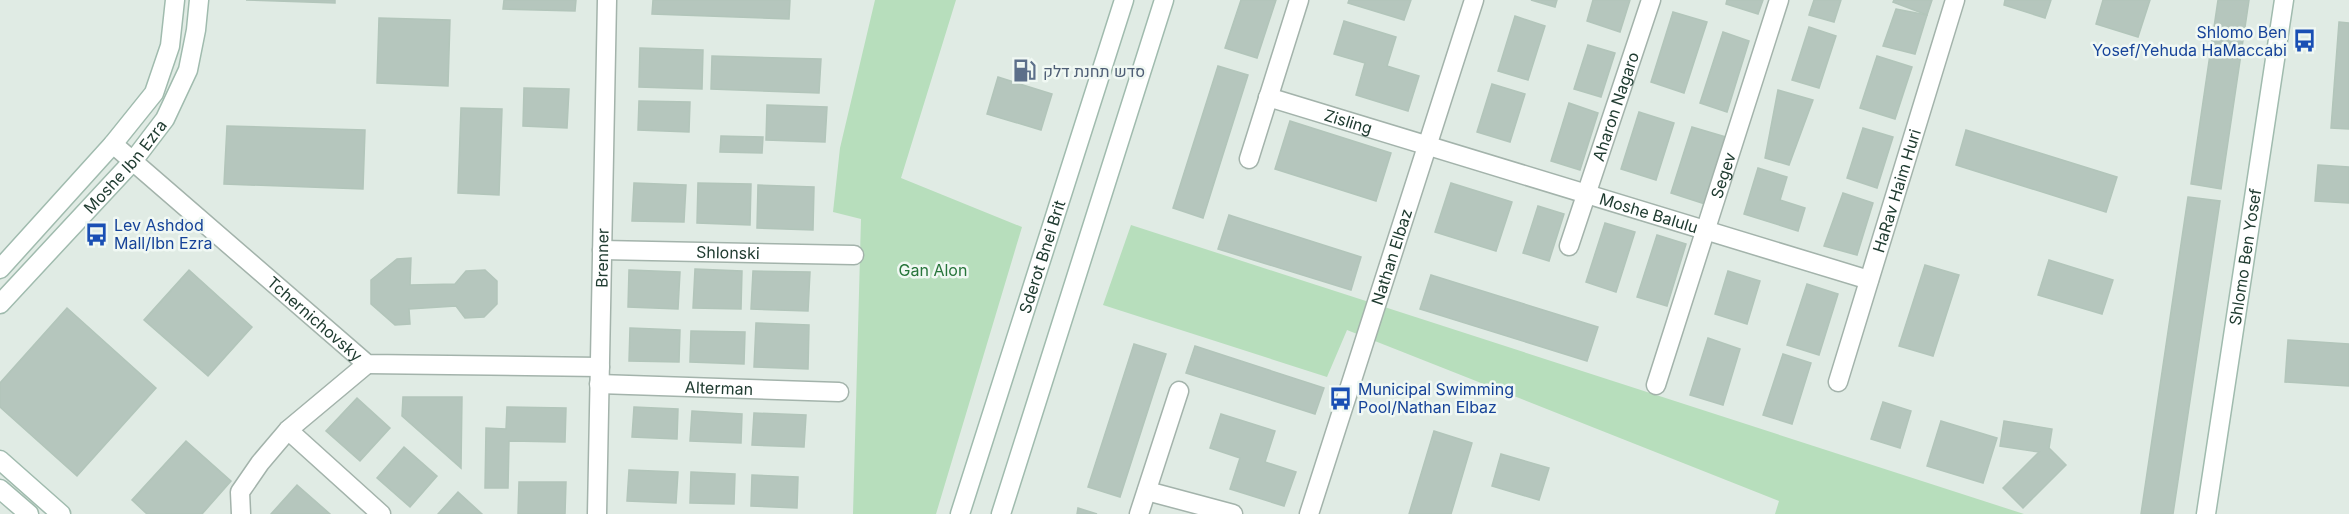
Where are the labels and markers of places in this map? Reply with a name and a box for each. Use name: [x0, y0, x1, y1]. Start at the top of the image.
place label: Shlomo Ben Yosef/Yehuda HaMaccabi: [2092, 22, 2287, 60]
bus stop icon: Shlomo Ben Yosef/Yehuda HaMaccabi: [2292, 28, 2318, 54]
fuel station icon: סדש תחנת דלק: [1012, 58, 1038, 84]
place label: סדש תחנת דלק: [1043, 61, 1145, 81]
place label: Lev Ashdod Mall/Ibn Ezra: [114, 215, 212, 253]
bus stop icon: Lev Ashdod Mall/Ibn Ezra: [83, 221, 109, 247]
place label: Municipal Swimming Pool/Nathan Elbaz: [1358, 379, 1514, 417]
bus stop icon: Municipal Swimming Pool/Nathan Elbaz: [1327, 385, 1353, 411]

